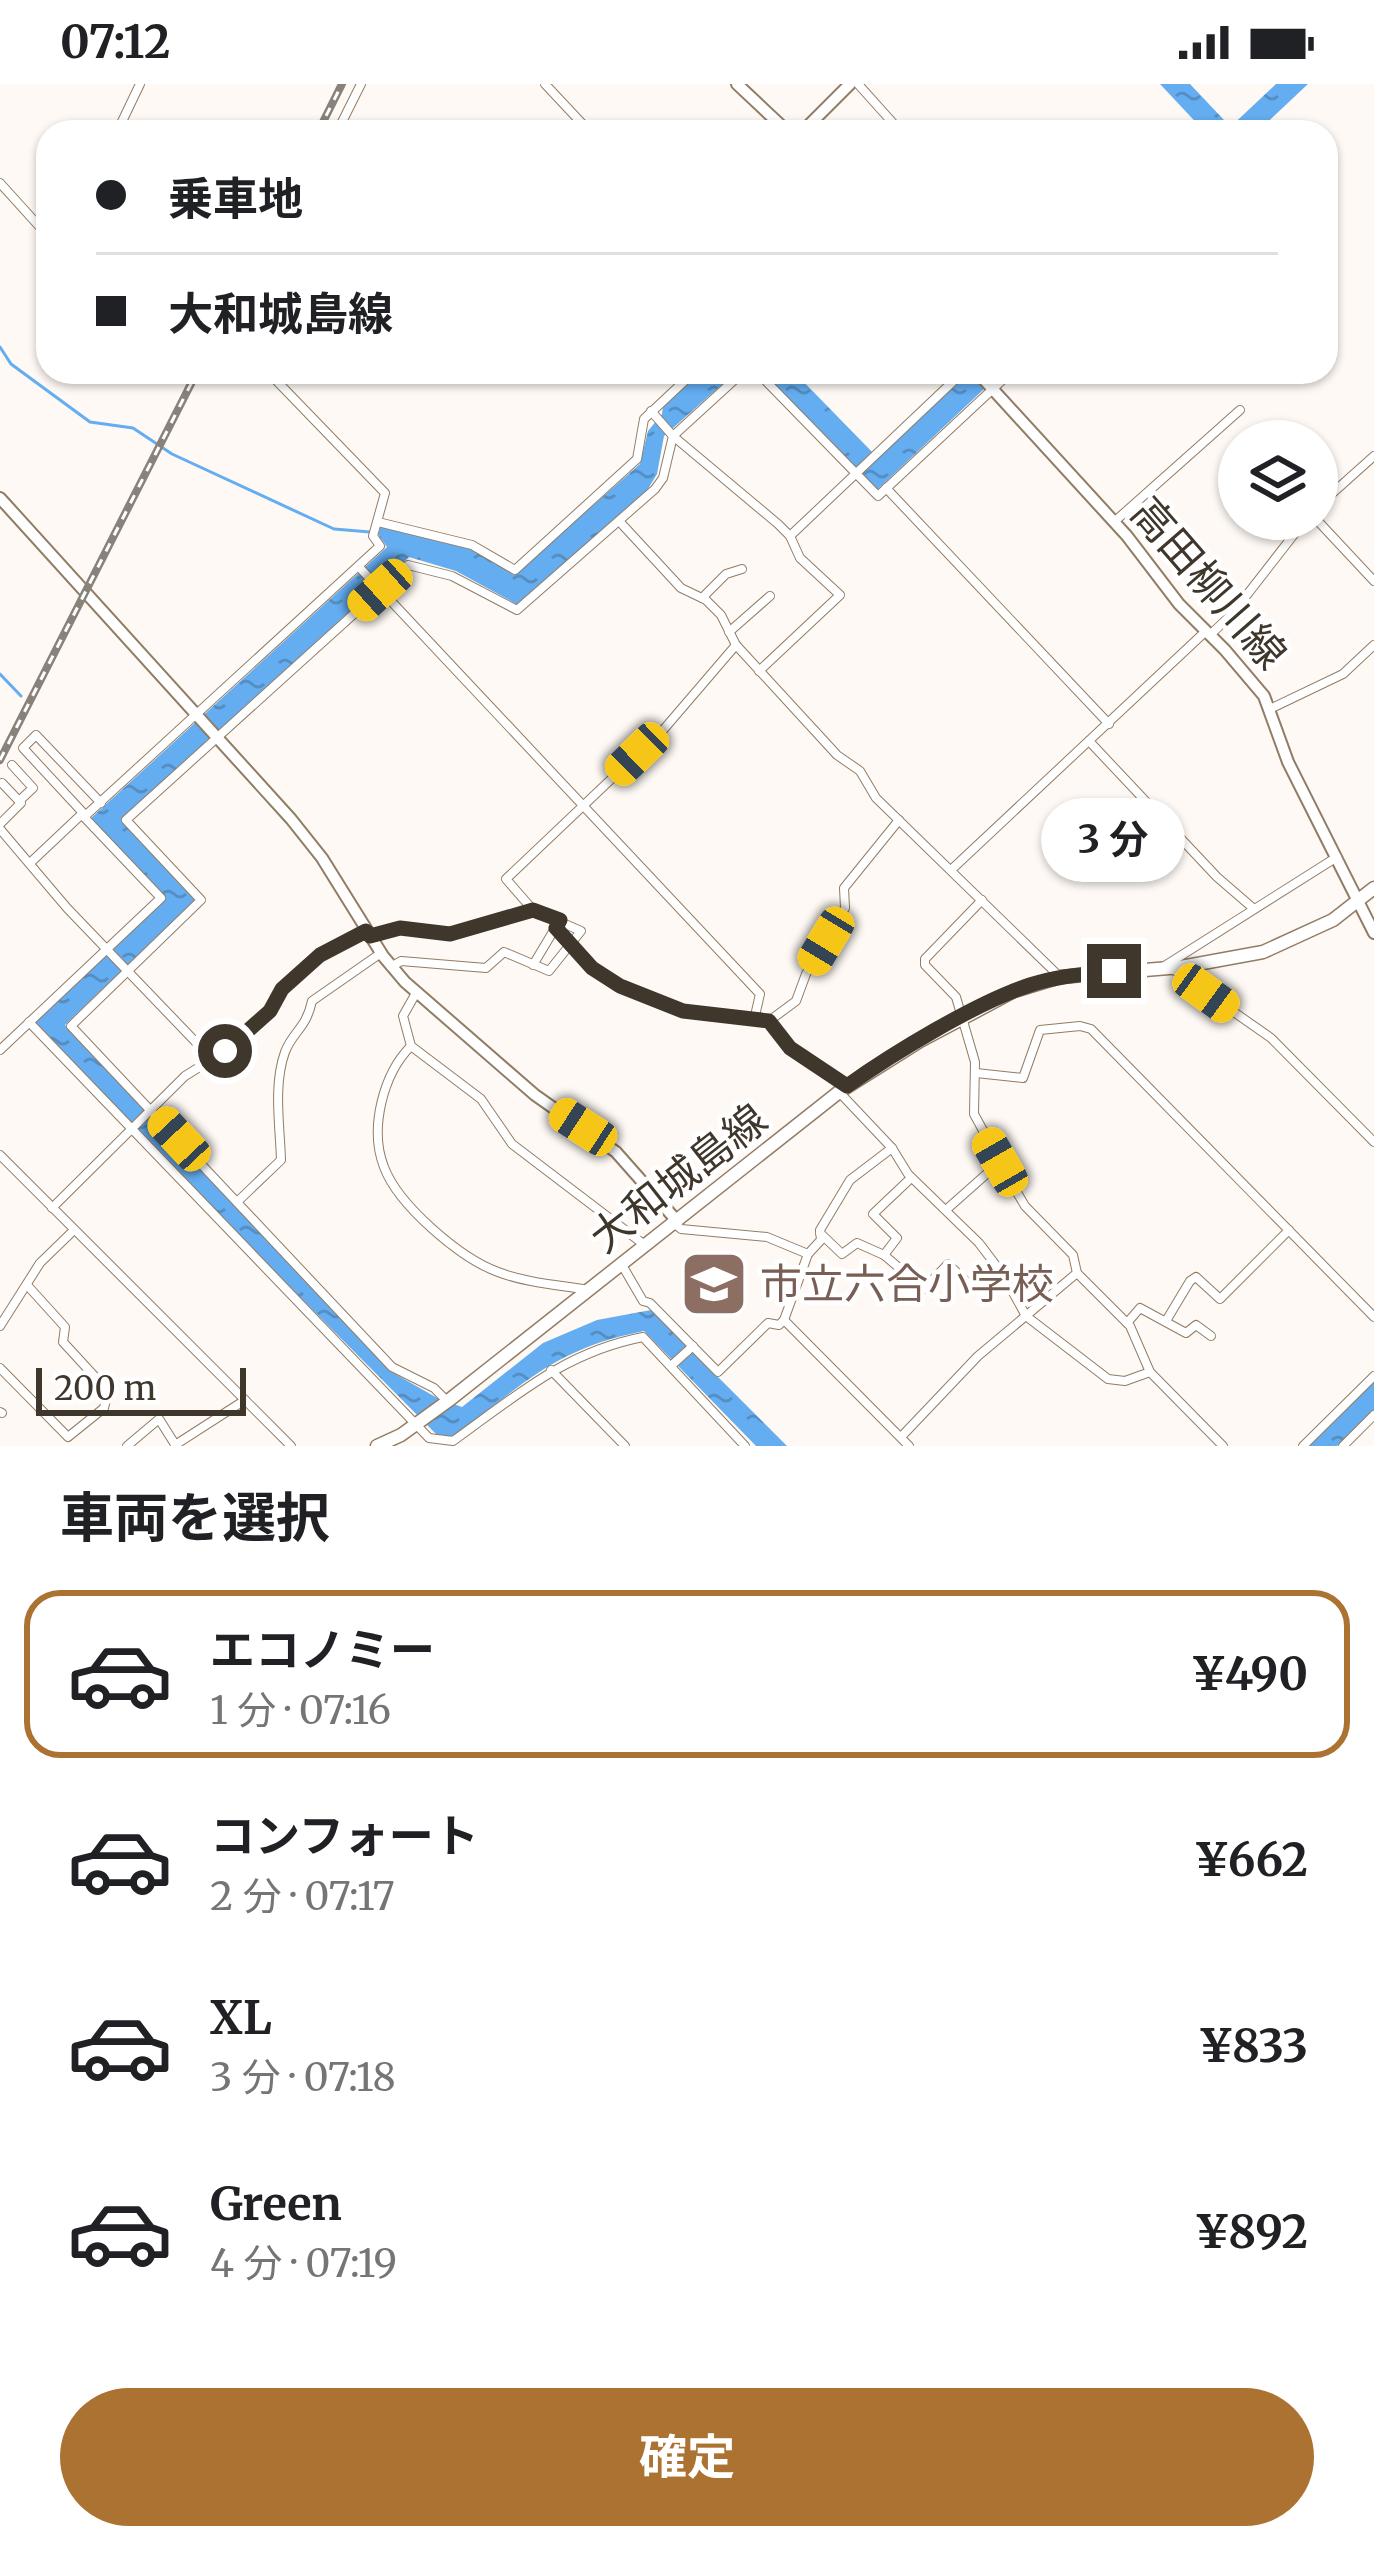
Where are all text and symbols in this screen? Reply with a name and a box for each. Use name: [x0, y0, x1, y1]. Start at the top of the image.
text: 07:12: [60, 14, 170, 70]
text: 乗車地: [168, 171, 303, 227]
text: 大和城島線: [168, 286, 393, 342]
map controls: [1218, 420, 1338, 540]
button: layers: [1218, 420, 1338, 540]
street label: 高田柳川線: [1120, 487, 1298, 679]
car: [341, 553, 419, 627]
car: [599, 716, 675, 792]
callout: 3 分: [1042, 797, 1186, 881]
text: 3 分: [1078, 815, 1148, 864]
car: [792, 901, 860, 981]
route end: [1087, 944, 1141, 998]
car: [1166, 957, 1246, 1029]
route start: [198, 1024, 252, 1078]
car: [543, 1092, 623, 1162]
street label: 大和城島線: [579, 1093, 777, 1263]
car: [141, 1100, 217, 1178]
car: [966, 1122, 1034, 1202]
school or university icon: 市立六合小学校: [679, 1249, 749, 1319]
place label: 市立六合小学校: [760, 1258, 1054, 1310]
scale bar: [36, 1362, 246, 1415]
text: 200 m: [54, 1368, 156, 1409]
text: 車両を選択: [60, 1484, 330, 1552]
icon: car: [66, 1620, 174, 1728]
text: エコノミー: [210, 1622, 435, 1678]
text: ¥490: [1191, 1646, 1308, 1702]
text: 1 分 · 07:16: [210, 1686, 391, 1735]
icon: car: [66, 1806, 174, 1914]
text: コンフォート: [210, 1808, 479, 1864]
text: ¥662: [1194, 1832, 1308, 1888]
text: 2 分 · 07:17: [210, 1872, 395, 1921]
text: XL: [210, 1990, 272, 2046]
icon: car: [66, 1992, 174, 2100]
text: ¥833: [1198, 2018, 1308, 2074]
text: 3 分 · 07:18: [210, 2053, 396, 2102]
text: Green: [210, 2176, 342, 2232]
icon: car: [66, 2178, 174, 2286]
text: ¥892: [1194, 2204, 1308, 2260]
text: 4 分 · 07:19: [210, 2239, 397, 2288]
button: 確定: [60, 2388, 1314, 2526]

